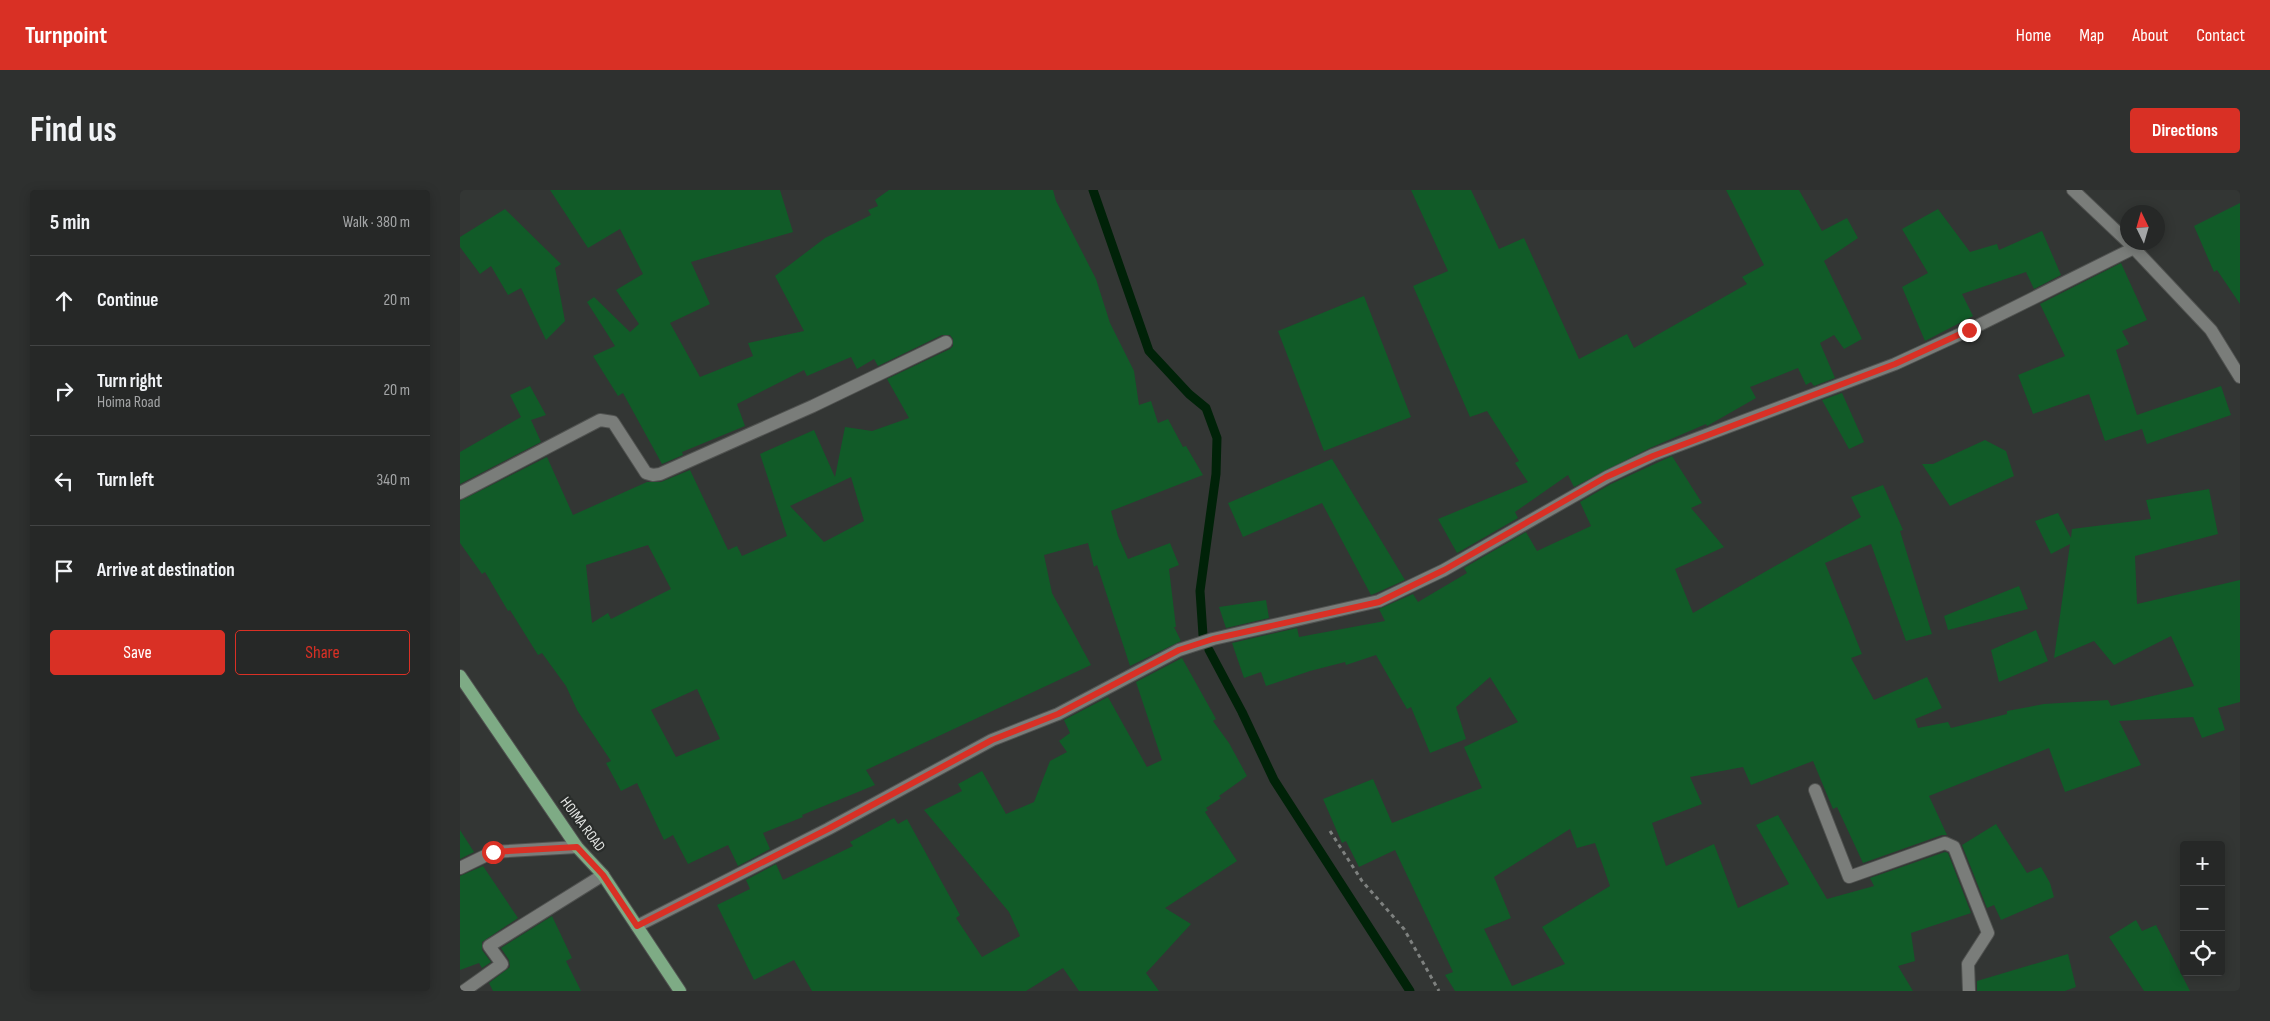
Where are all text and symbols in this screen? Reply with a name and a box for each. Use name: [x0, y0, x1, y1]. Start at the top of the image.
text: Turnpoint: [25, 21, 107, 50]
text: Home: [2016, 25, 2051, 46]
text: Map: [2079, 25, 2104, 46]
text: About: [2132, 25, 2168, 46]
text: Contact: [2196, 25, 2245, 46]
button: Directions: [2130, 108, 2240, 153]
text: Find us: [30, 109, 117, 152]
north arrow: [2120, 205, 2165, 250]
text: 5 min: [50, 210, 90, 235]
text: Walk · 380 m: [343, 213, 410, 232]
icon: ahead: [50, 287, 78, 315]
text: Continue: [97, 289, 158, 312]
text: 20 m: [383, 291, 410, 310]
route end: [1958, 319, 1981, 342]
text: Turn right: [97, 370, 162, 393]
icon: right: [50, 377, 78, 405]
text: 20 m: [383, 381, 410, 400]
text: Hoima Road: [97, 393, 160, 412]
icon: left: [50, 467, 78, 495]
text: Turn left: [97, 469, 154, 492]
text: 340 m: [377, 471, 410, 490]
icon: arrive: [50, 557, 78, 585]
text: Arrive at destination: [97, 559, 235, 582]
button: Save: [50, 630, 225, 675]
button: Share: [235, 630, 410, 675]
street label: HOIMA ROAD: [556, 793, 609, 855]
route start: [482, 841, 505, 864]
map controls: [2180, 841, 2225, 976]
button: +: [2180, 841, 2225, 886]
button: −: [2180, 886, 2225, 931]
button: locate: [2180, 931, 2225, 976]

